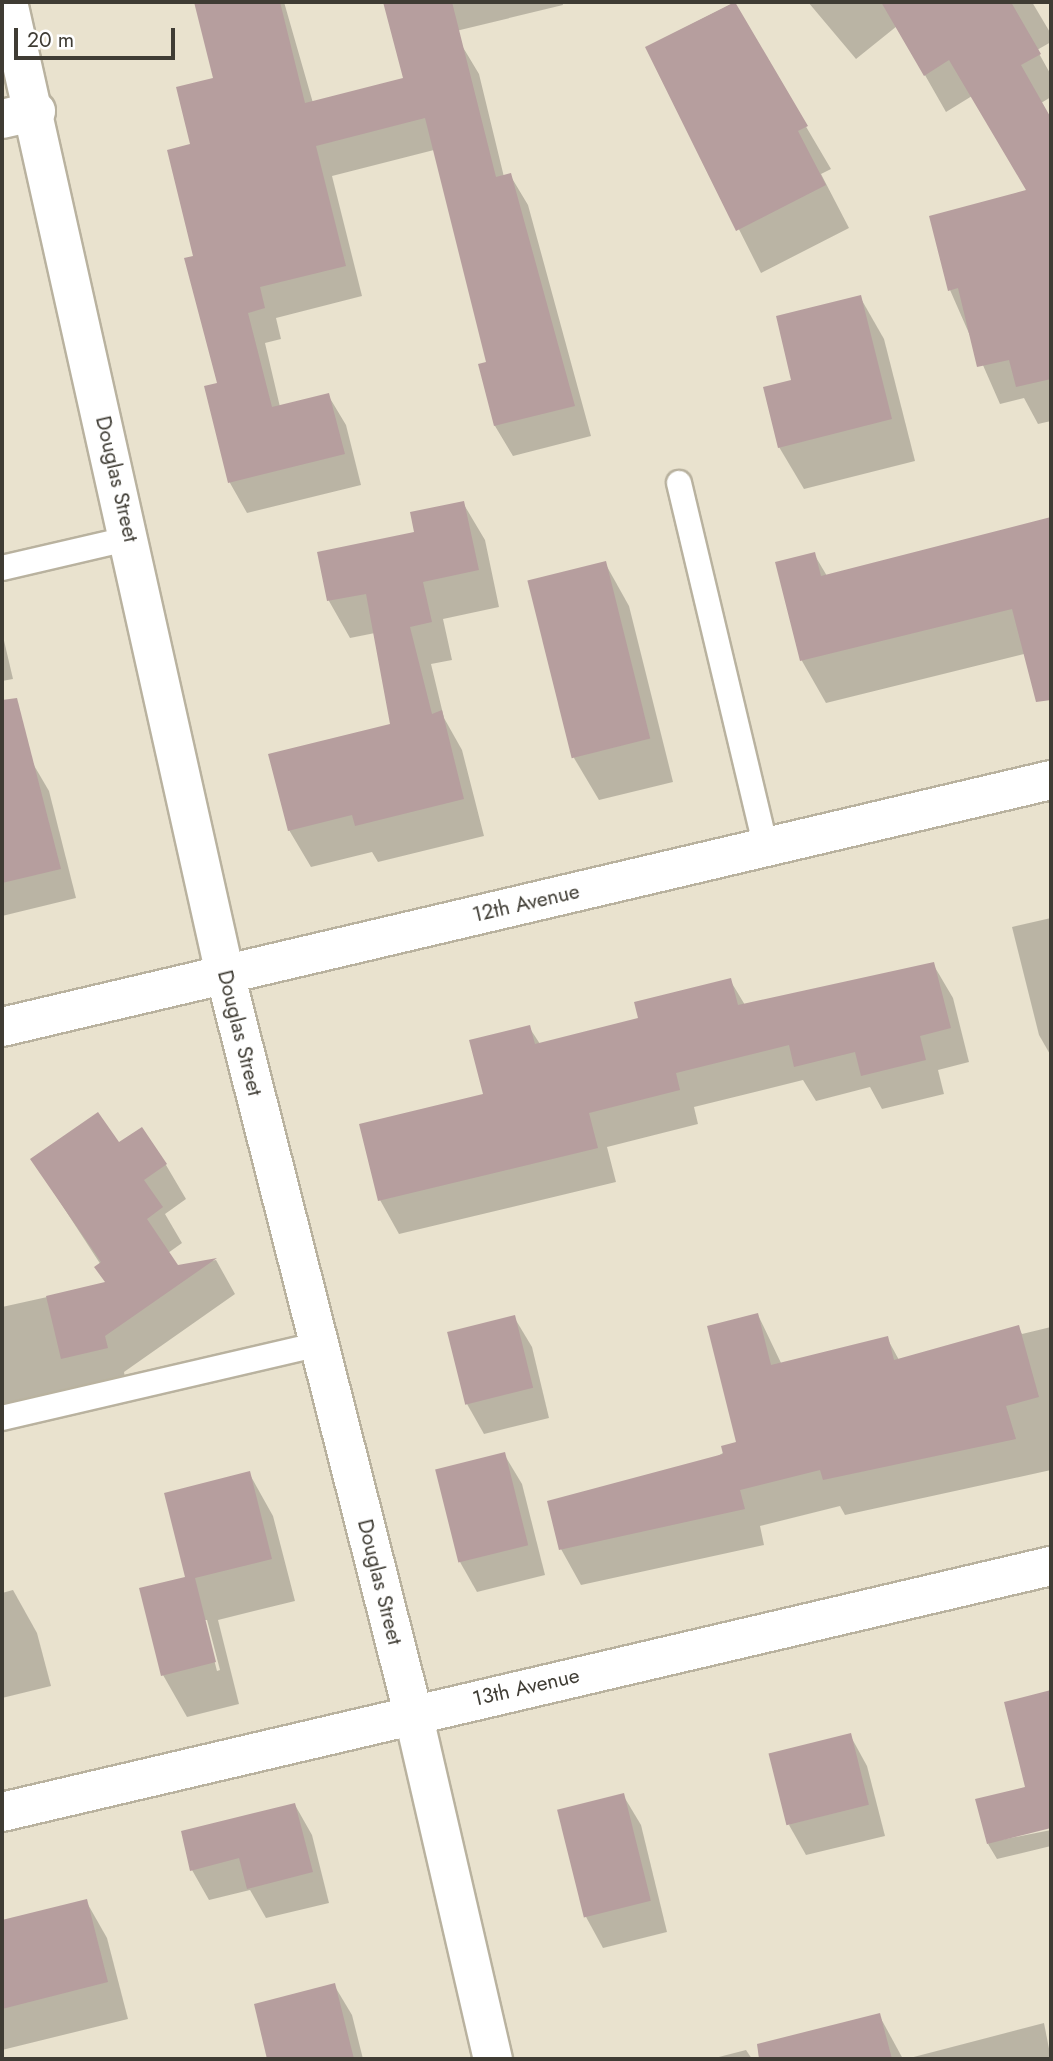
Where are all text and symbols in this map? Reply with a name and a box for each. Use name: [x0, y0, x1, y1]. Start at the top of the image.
scale bar: [18, 14, 178, 58]
text: 20 m: [27, 25, 74, 55]
street label: Douglas Street: [90, 414, 144, 544]
street label: 12th Avenue: [470, 878, 582, 928]
street label: Douglas Street: [212, 968, 268, 1098]
street label: Douglas Street: [352, 1517, 408, 1647]
street label: 13th Avenue: [470, 1662, 582, 1712]

